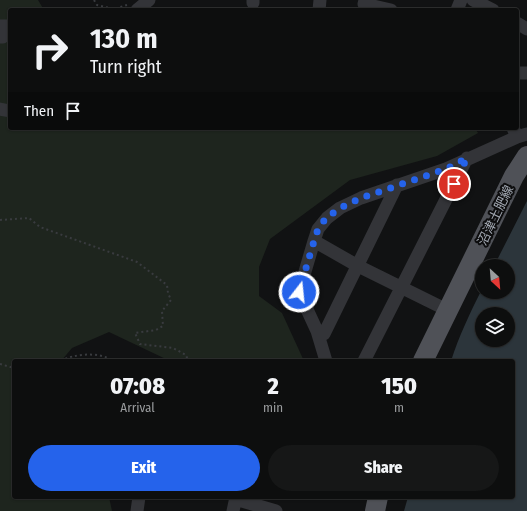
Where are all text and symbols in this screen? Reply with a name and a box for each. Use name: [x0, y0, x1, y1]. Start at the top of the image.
text: 130 m: [90, 22, 158, 55]
icon: right: [24, 24, 76, 76]
text: Turn right: [90, 56, 162, 78]
icon: arrive: [62, 100, 84, 122]
text: Then: [24, 102, 54, 120]
pin: [437, 167, 471, 201]
icon: arrive: [443, 173, 465, 195]
street label: 沼津土肥線: [474, 183, 516, 248]
north arrow: [475, 259, 515, 299]
map controls: [475, 259, 515, 347]
position arrow: [278, 271, 320, 313]
button: layers: [475, 307, 515, 347]
text: 07:08: [110, 372, 165, 400]
text: 2: [268, 372, 279, 400]
text: 150: [381, 372, 417, 400]
text: Arrival: [120, 400, 155, 415]
text: min: [263, 400, 283, 415]
text: m: [394, 400, 404, 415]
button: Exit: [28, 445, 260, 491]
button: Share: [268, 445, 499, 491]

